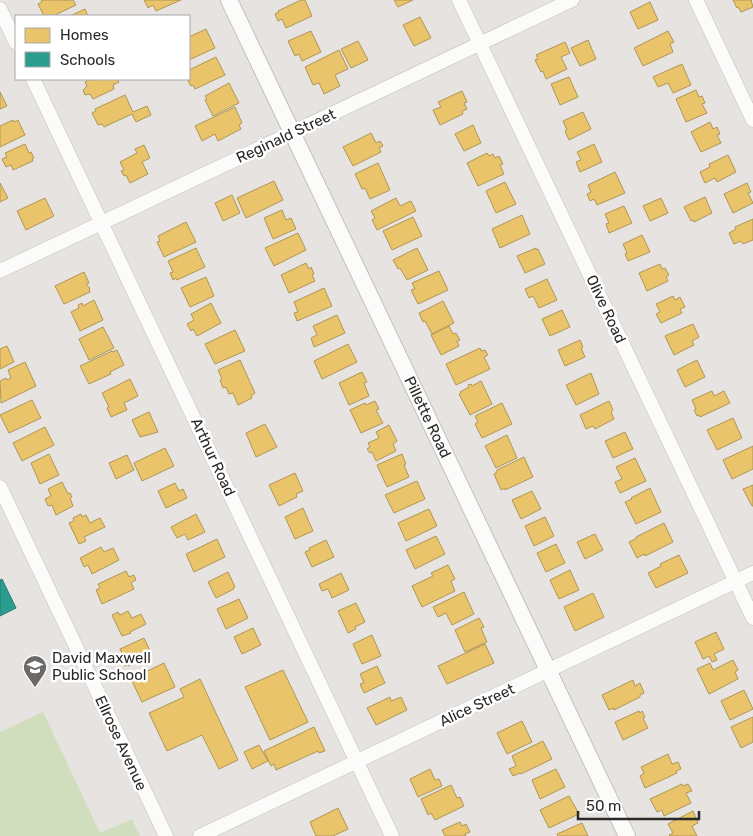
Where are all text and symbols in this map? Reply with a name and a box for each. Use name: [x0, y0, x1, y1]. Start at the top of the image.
legend: [15, 15, 190, 80]
text: Homes: [60, 26, 109, 44]
text: Schools: [60, 51, 116, 69]
street label: Reginald Street: [233, 105, 339, 167]
street label: Olive Road: [582, 272, 630, 346]
street label: Pillette Road: [400, 373, 455, 461]
street label: Arthur Road: [187, 415, 239, 499]
place label: David Maxwell Public School: [52, 649, 151, 684]
school or university icon: David Maxwell Public School: [22, 654, 48, 688]
street label: Alice Street: [436, 680, 518, 730]
street label: Ellrose Avenue: [91, 693, 151, 793]
scale bar: [578, 788, 699, 820]
text: 50 m: [586, 797, 621, 815]

